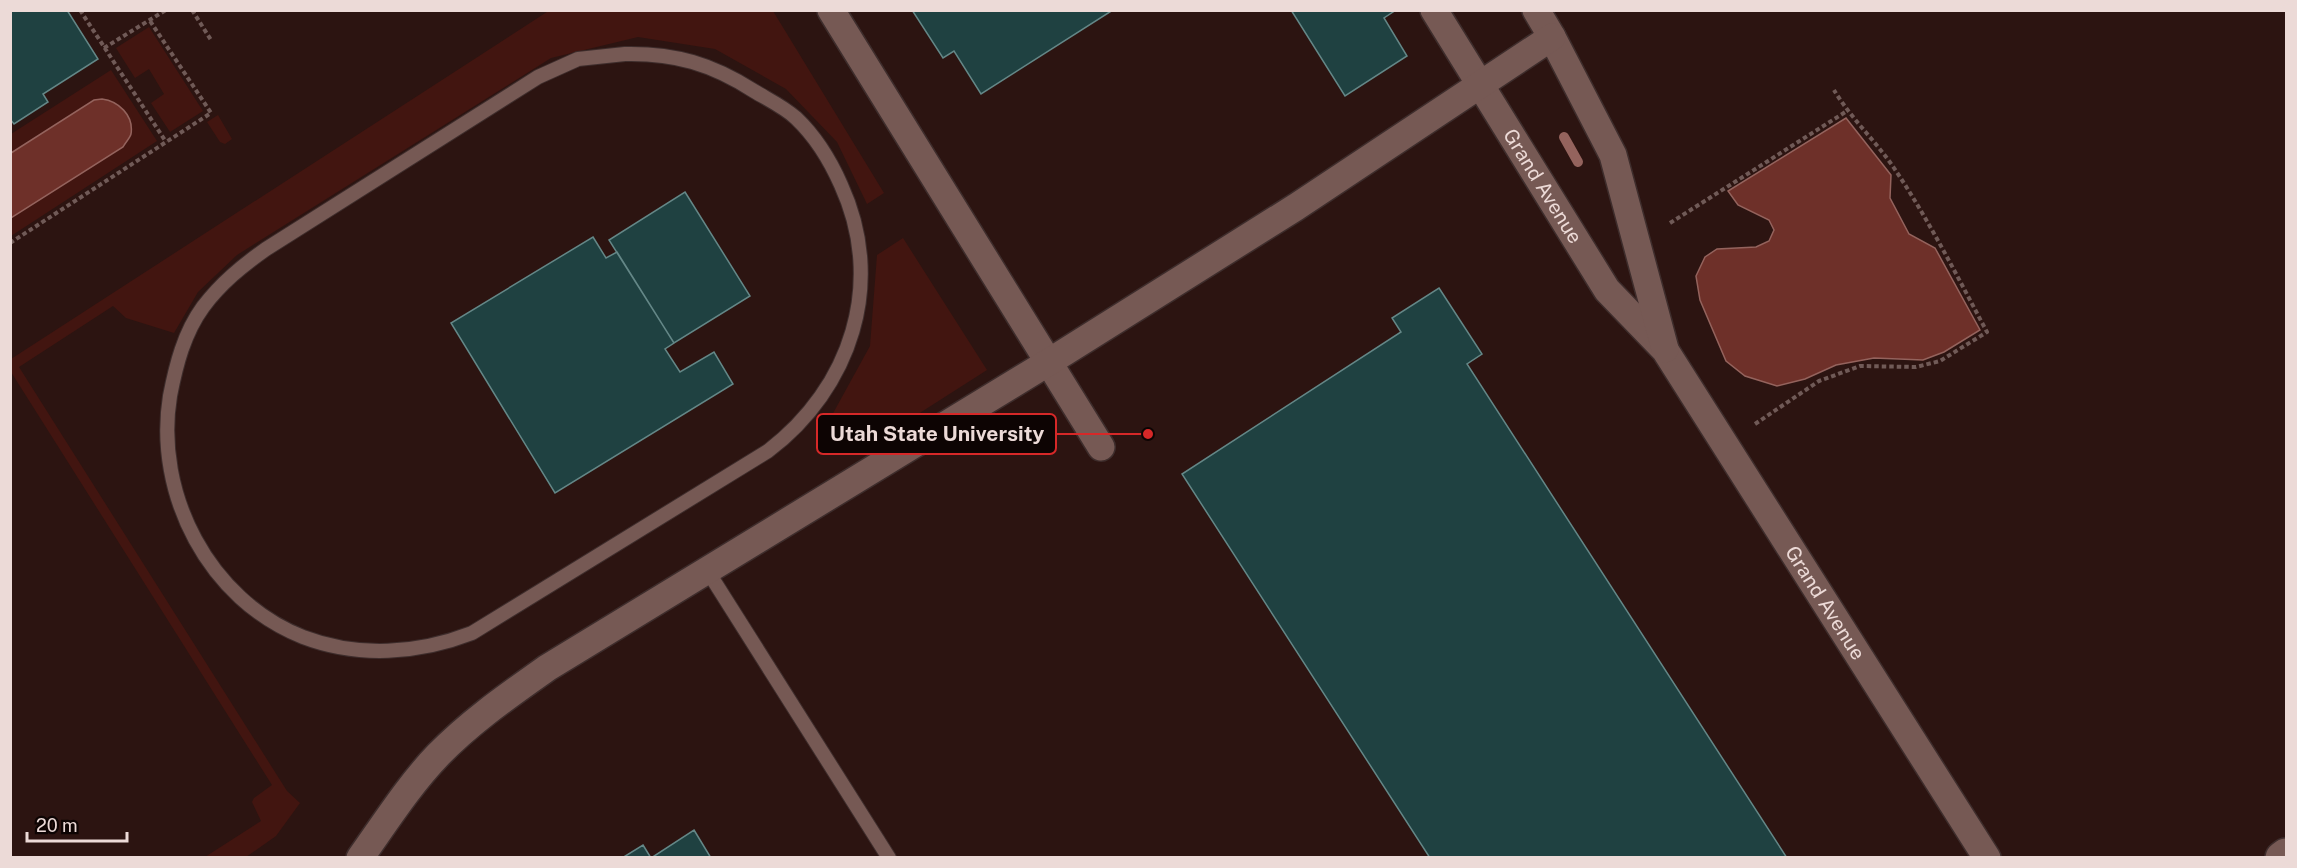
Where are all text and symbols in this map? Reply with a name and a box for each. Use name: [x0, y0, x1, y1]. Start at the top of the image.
street label: Grand Avenue: [1498, 124, 1587, 248]
callout: Utah State University: [817, 414, 1056, 454]
text: Utah State University: [830, 421, 1044, 446]
street label: Grand Avenue: [1780, 541, 1870, 664]
scale bar: [27, 805, 128, 843]
text: 20 m: [36, 815, 78, 836]

